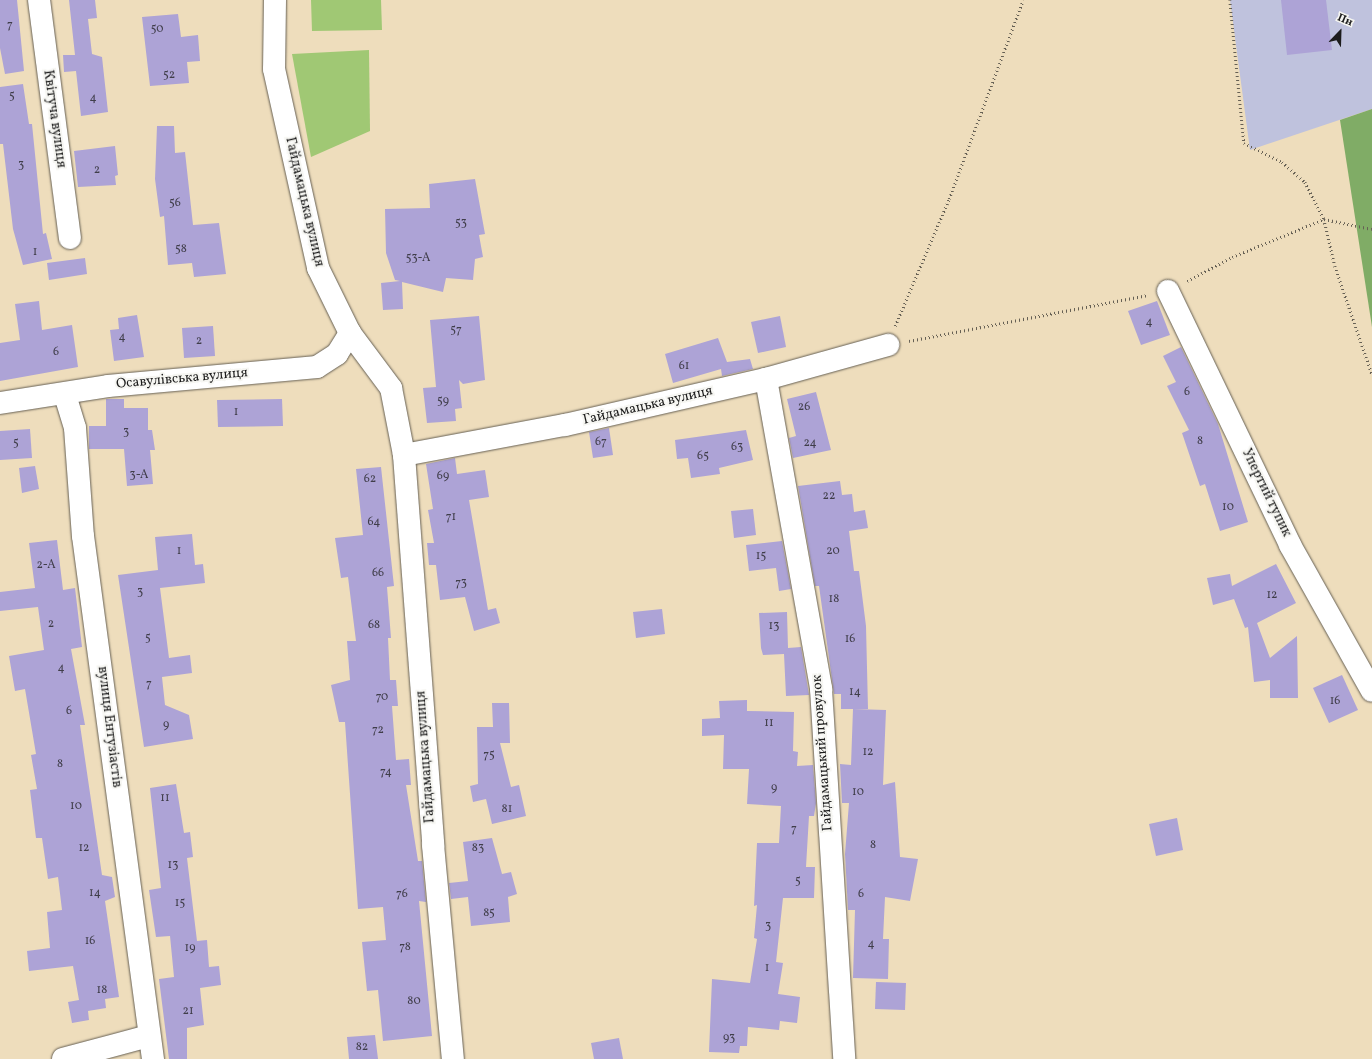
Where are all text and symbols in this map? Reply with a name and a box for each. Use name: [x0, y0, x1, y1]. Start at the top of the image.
text: Пн: [1335, 11, 1355, 30]
north arrow: [1320, 12, 1360, 52]
house number: 7: [7, 19, 13, 33]
house number: 50: [151, 23, 163, 37]
street label: Квітуча вулиця: [39, 69, 69, 169]
house number: 52: [163, 69, 175, 83]
house number: 5: [9, 90, 15, 104]
house number: 4: [89, 92, 97, 106]
street label: Гайдамацька вулиця: [281, 136, 327, 268]
house number: 3: [18, 159, 24, 173]
house number: 2: [94, 164, 100, 178]
house number: 56: [169, 197, 181, 211]
house number: 53: [455, 217, 467, 231]
house number: 58: [175, 243, 187, 257]
house number: 1: [33, 246, 37, 260]
house number: 53-А: [406, 252, 430, 266]
house number: 4: [1145, 316, 1153, 330]
house number: 57: [450, 324, 462, 338]
house number: 4: [118, 331, 126, 345]
house number: 2: [196, 335, 202, 349]
house number: 6: [53, 346, 59, 360]
house number: 61: [679, 360, 689, 374]
street label: Осавулівська вулиця: [115, 365, 249, 393]
street label: Гайдамацька вулиця: [582, 383, 714, 429]
house number: 6: [1184, 386, 1190, 400]
house number: 59: [437, 395, 449, 409]
house number: 26: [798, 401, 810, 415]
house number: 1: [234, 406, 238, 420]
house number: 3: [123, 426, 129, 440]
house number: 8: [1197, 435, 1203, 449]
house number: 67: [595, 436, 607, 450]
house number: 5: [13, 437, 19, 451]
house number: 24: [803, 437, 817, 451]
house number: 63: [731, 441, 743, 455]
street label: Упертий тупик: [1237, 446, 1295, 540]
house number: 65: [697, 450, 709, 464]
house number: 3-А: [130, 469, 148, 483]
house number: 69: [437, 470, 449, 484]
house number: 62: [364, 473, 376, 487]
house number: 22: [823, 490, 835, 504]
house number: 10: [1222, 501, 1234, 515]
house number: 71: [446, 511, 456, 525]
house number: 64: [368, 516, 380, 530]
house number: 1: [177, 545, 181, 559]
house number: 20: [826, 545, 840, 559]
house number: 15: [756, 550, 766, 564]
house number: 2-А: [36, 559, 56, 573]
house number: 66: [372, 567, 384, 581]
house number: 73: [455, 577, 467, 591]
house number: 3: [137, 586, 143, 600]
house number: 12: [1266, 589, 1278, 603]
house number: 18: [829, 593, 839, 607]
house number: 2: [48, 618, 54, 632]
house number: 68: [368, 619, 380, 633]
house number: 13: [769, 620, 779, 634]
house number: 5: [145, 632, 151, 646]
house number: 16: [845, 633, 855, 647]
house number: 4: [57, 662, 65, 676]
street label: вулиця Ентузіастів: [93, 665, 125, 789]
street label: Гайдамацький провулок: [809, 674, 837, 832]
house number: 7: [146, 678, 152, 692]
house number: 14: [849, 686, 861, 700]
street label: Гайдамацька вулиця: [413, 690, 439, 824]
house number: 70: [376, 691, 388, 705]
house number: 16: [1330, 695, 1340, 709]
house number: 6: [66, 705, 72, 719]
house number: 11: [764, 717, 774, 731]
house number: 9: [163, 719, 169, 733]
house number: 72: [372, 724, 384, 738]
house number: 12: [862, 746, 874, 760]
house number: 75: [483, 749, 495, 763]
house number: 8: [57, 758, 63, 772]
house number: 74: [380, 766, 392, 780]
house number: 9: [771, 782, 777, 796]
house number: 10: [852, 786, 864, 800]
house number: 11: [160, 792, 170, 806]
house number: 10: [70, 800, 82, 814]
house number: 81: [502, 803, 512, 817]
house number: 7: [791, 823, 797, 837]
house number: 8: [870, 839, 876, 853]
house number: 12: [78, 842, 90, 856]
house number: 83: [472, 842, 484, 856]
house number: 13: [168, 859, 178, 873]
house number: 5: [795, 875, 801, 889]
house number: 14: [89, 887, 101, 901]
house number: 76: [396, 888, 408, 902]
house number: 6: [858, 888, 864, 902]
house number: 15: [175, 897, 185, 911]
house number: 85: [483, 907, 495, 921]
house number: 3: [765, 920, 771, 934]
house number: 16: [85, 935, 95, 949]
house number: 4: [867, 938, 875, 952]
house number: 78: [399, 941, 411, 955]
house number: 19: [185, 942, 195, 956]
house number: 1: [765, 962, 769, 976]
house number: 18: [97, 984, 107, 998]
house number: 80: [407, 995, 421, 1009]
house number: 21: [182, 1005, 194, 1019]
house number: 93: [723, 1032, 735, 1046]
house number: 82: [356, 1041, 368, 1055]

